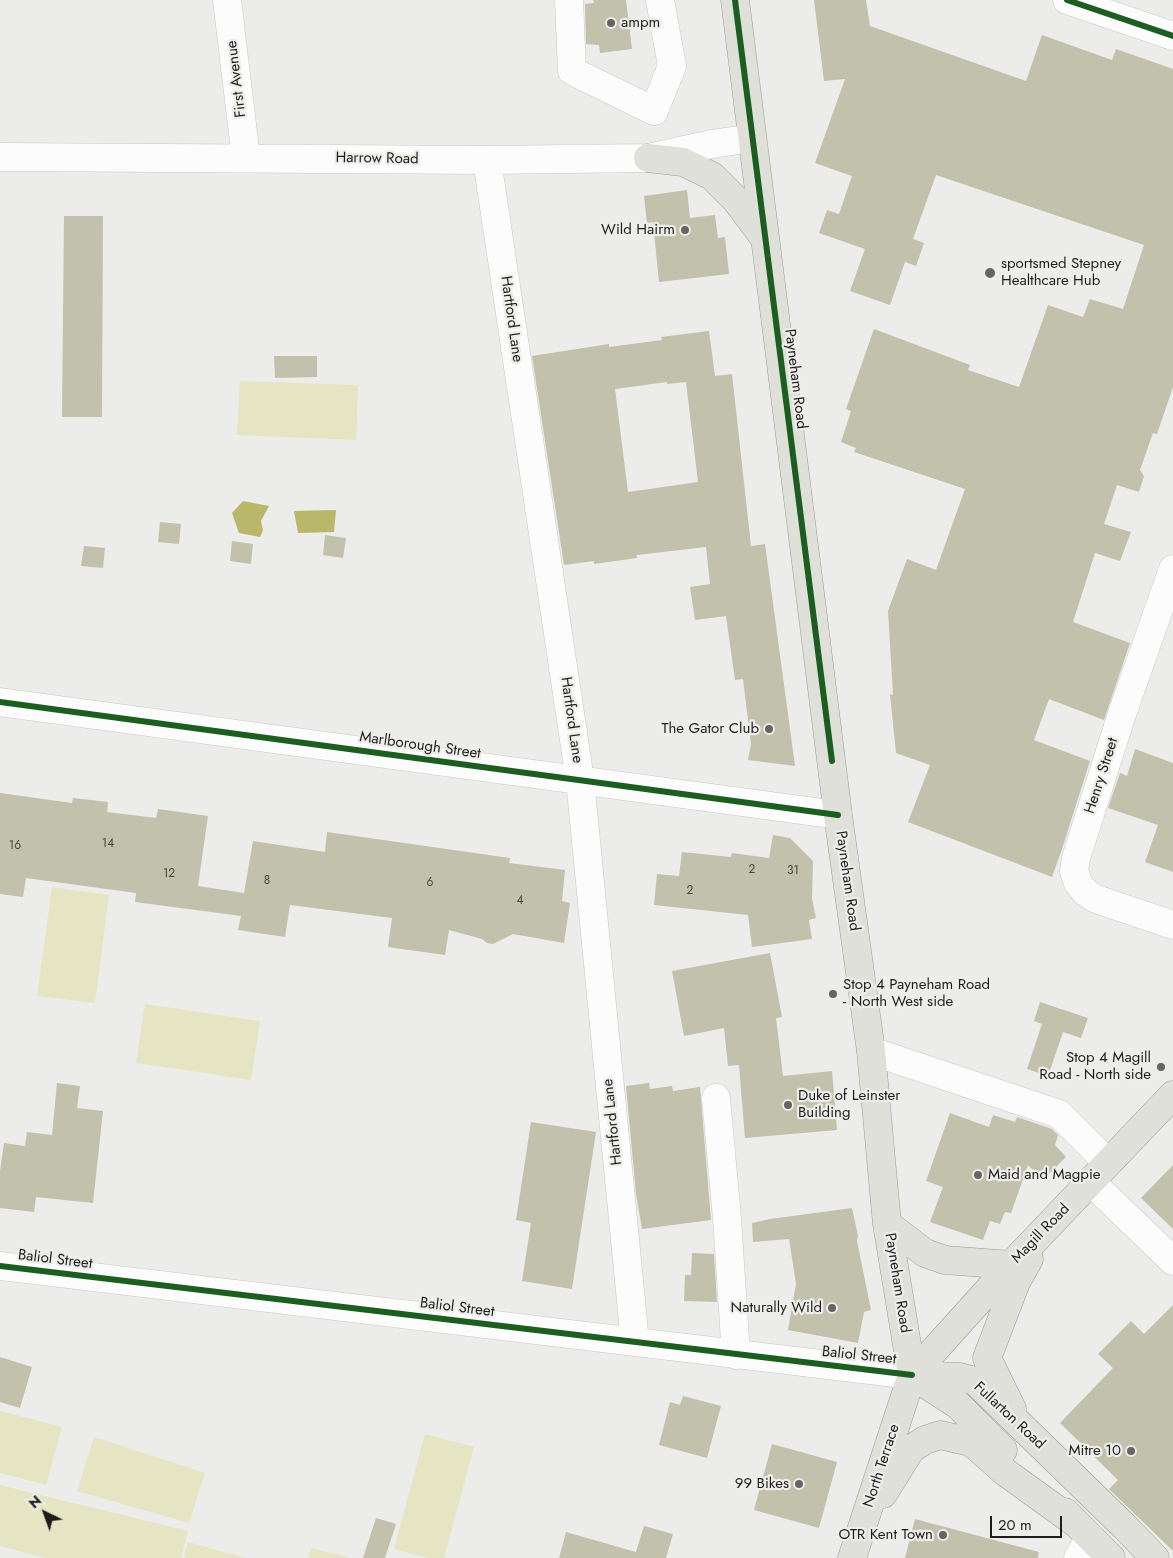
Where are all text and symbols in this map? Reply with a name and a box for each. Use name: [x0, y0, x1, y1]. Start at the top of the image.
place label: ampm: [621, 14, 660, 32]
marker: ampm: [605, 17, 617, 29]
street label: First Avenue: [223, 39, 251, 119]
street label: Harrow Road: [335, 149, 419, 169]
place label: Wild Hairm: [601, 221, 675, 239]
marker: Wild Hairm: [679, 224, 691, 236]
place label: sportsmed Stepney Healthcare Hub: [1001, 255, 1121, 290]
marker: sportsmed Stepney Healthcare Hub: [983, 266, 997, 280]
street label: Hartford Lane: [496, 275, 526, 363]
street label: Payneham Road: [780, 328, 810, 430]
street label: Hartford Lane: [556, 676, 586, 764]
place label: The Gator Club: [662, 720, 759, 738]
marker: The Gator Club: [763, 723, 775, 735]
street label: Marlborough Street: [358, 729, 482, 763]
street label: Henry Street: [1081, 736, 1123, 816]
street label: Payneham Road: [831, 830, 863, 932]
house number: 14: [102, 837, 114, 851]
house number: 16: [9, 839, 21, 853]
house number: 2: [749, 863, 755, 877]
house number: 31: [787, 864, 799, 878]
house number: 12: [163, 867, 175, 881]
house number: 8: [264, 874, 270, 888]
house number: 6: [427, 876, 433, 890]
house number: 2: [687, 884, 693, 898]
house number: 4: [517, 894, 523, 908]
place label: Stop 4 Payneham Road - North West side: [843, 976, 990, 1011]
marker: Stop 4 Payneham Road - North West side: [827, 988, 839, 1000]
place label: Stop 4 Magill Road - North side: [1039, 1049, 1151, 1084]
marker: Stop 4 Magill Road - North side: [1155, 1061, 1167, 1073]
street label: Hartford Lane: [600, 1078, 626, 1166]
place label: Duke of Leinster Building: [798, 1087, 900, 1122]
marker: Duke of Leinster Building: [782, 1099, 794, 1111]
place label: Maid and Magpie: [988, 1166, 1101, 1184]
marker: Maid and Magpie: [972, 1169, 984, 1181]
street label: Magill Road: [1008, 1201, 1074, 1267]
street label: Payneham Road: [880, 1232, 914, 1334]
street label: Baliol Street: [17, 1247, 93, 1273]
street label: Baliol Street: [419, 1295, 495, 1321]
place label: Naturally Wild: [731, 1299, 822, 1317]
marker: Naturally Wild: [826, 1302, 838, 1314]
street label: Baliol Street: [821, 1343, 897, 1369]
street label: Fullarton Road: [970, 1378, 1048, 1454]
street label: North Terrace: [860, 1422, 904, 1510]
place label: Mitre 10: [1068, 1442, 1121, 1460]
marker: Mitre 10: [1125, 1445, 1137, 1457]
place label: 99 Bikes: [735, 1475, 789, 1493]
marker: 99 Bikes: [793, 1478, 805, 1490]
north arrow: [20, 1488, 70, 1538]
text: N: [24, 1491, 46, 1513]
scale bar: [993, 1506, 1066, 1538]
text: 20 m: [998, 1514, 1032, 1536]
place label: OTR Kent Town: [838, 1526, 933, 1544]
marker: OTR Kent Town: [937, 1529, 949, 1541]

